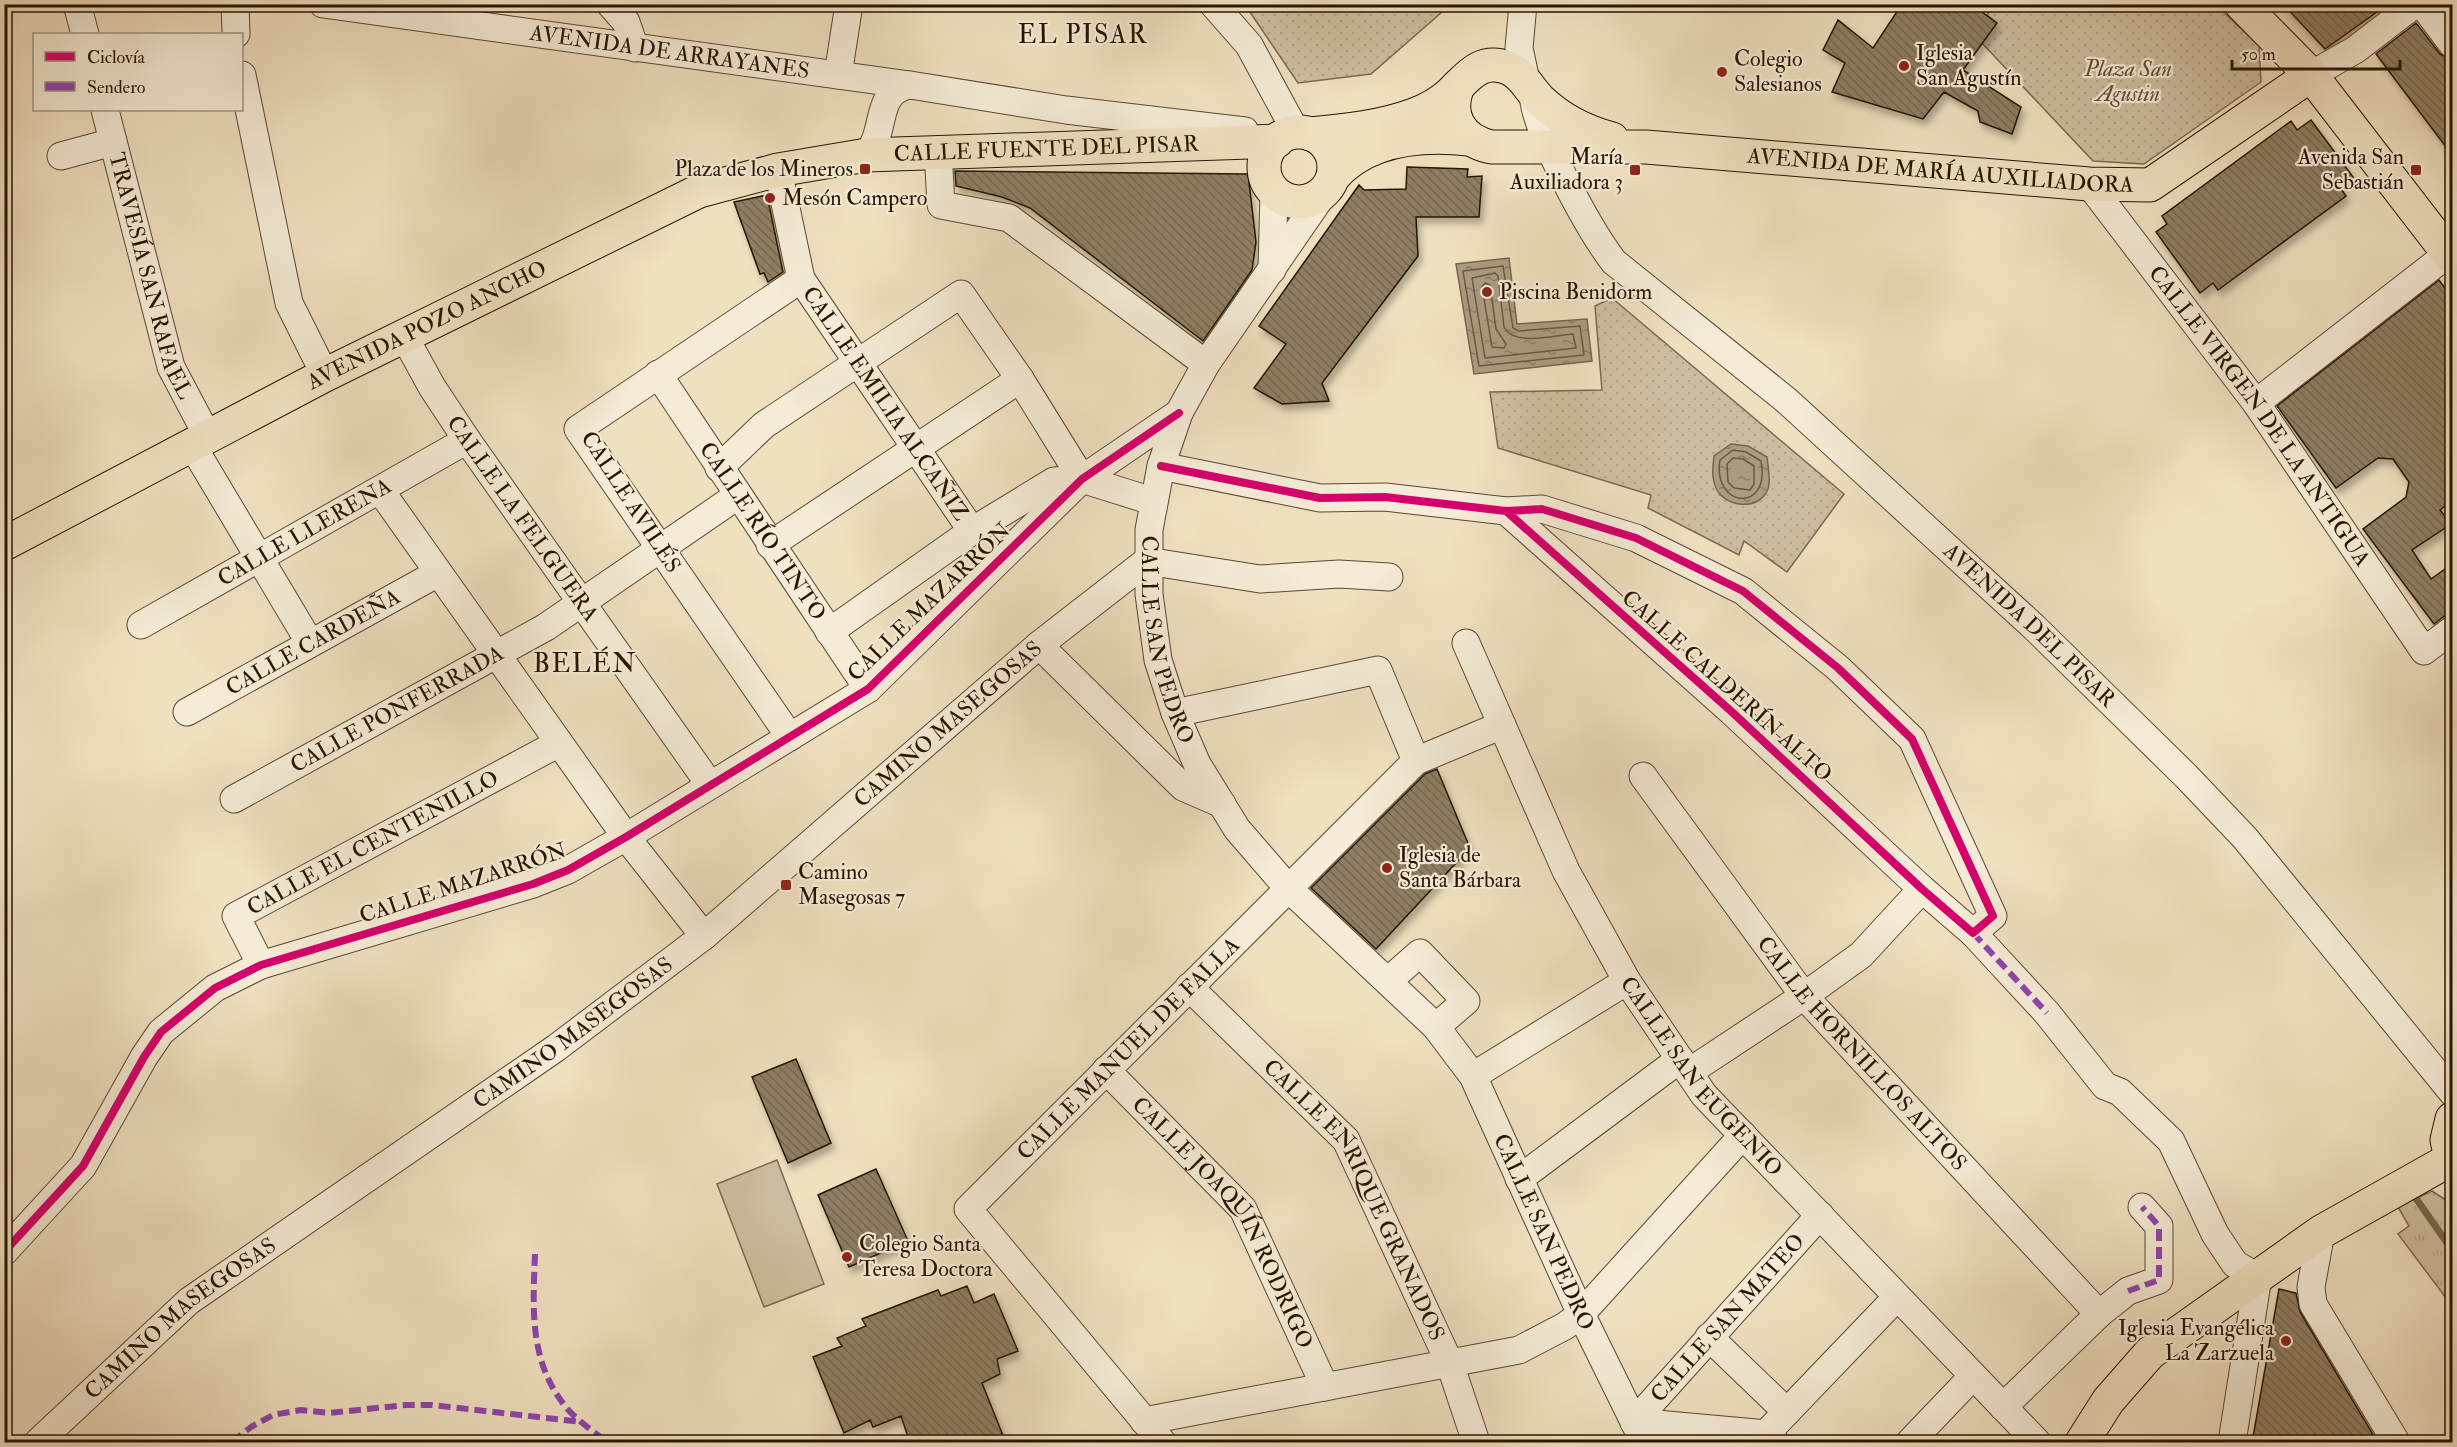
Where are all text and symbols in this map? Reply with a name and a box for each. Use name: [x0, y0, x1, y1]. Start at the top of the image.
street label: AVENIDA DE ARRAYANES: [527, 19, 811, 85]
district label: EL PISAR: [1018, 19, 1148, 51]
legend: [33, 33, 243, 111]
scale bar: [2232, 33, 2400, 71]
place label: Iglesia San Agustín: [1916, 39, 2022, 92]
text: 50 m: [2241, 43, 2276, 66]
place label: Colegio Salesianos: [1734, 45, 1822, 98]
text: Ciclovía: [87, 46, 146, 69]
park label: Plaza San Agustin: [2083, 55, 2172, 108]
marker: Iglesia San Agustín: [1897, 59, 1911, 73]
marker: Colegio Salesianos: [1715, 65, 1729, 79]
text: Sendero: [87, 76, 146, 99]
street label: CALLE FUENTE DEL PISAR: [893, 130, 1201, 168]
street label: AVENIDA DE MARÍA AUXILIADORA: [1745, 141, 2134, 199]
place label: María Auxiliadora 3: [1509, 143, 1624, 196]
place label: Avenida San Sebastián: [2297, 143, 2404, 196]
street label: TRAVESÍA SAN RAFAEL: [102, 150, 199, 404]
place label: Plaza de los Mineros: [674, 155, 853, 183]
marker: Plaza de los Mineros: [858, 162, 872, 176]
marker: María Auxiliadora 3: [1628, 163, 1642, 177]
marker: Avenida San Sebastián: [2409, 163, 2423, 177]
place label: Mesón Campero: [782, 184, 927, 213]
marker: Mesón Campero: [763, 191, 777, 205]
street label: AVENIDA POZO ANCHO: [301, 254, 551, 397]
street label: CALLE VIRGEN DE LA ANTIGUA: [2142, 260, 2377, 572]
place label: Piscina Benidorm: [1499, 278, 1652, 306]
street label: CALLE EMILIA ALCAÑIZ: [796, 281, 975, 526]
marker: Piscina Benidorm: [1480, 285, 1494, 299]
street label: CALLE LA FELGUERA: [441, 410, 605, 627]
street label: CALLE AVILÉS: [575, 425, 688, 578]
street label: CALLE RÍO TINTO: [693, 437, 832, 626]
street label: CALLE LLERENA: [213, 472, 396, 593]
street label: CALLE MAZARRÓN: [841, 516, 1017, 687]
street label: CALLE SAN PEDRO: [1135, 536, 1201, 748]
street label: AVENIDA DEL PISAR: [1937, 536, 2122, 714]
street label: CALLE CARDEÑA: [221, 583, 405, 702]
street label: CALLE CALDERÍN ALTO: [1616, 584, 1838, 788]
street label: CAMINO MASEGOSAS: [848, 635, 1048, 814]
street label: CALLE PONFERRADA: [285, 639, 508, 779]
district label: BELÉN: [533, 646, 637, 680]
street label: CALLE EL CENTENILLO: [242, 764, 503, 922]
street label: CALLE MAZARRÓN: [355, 835, 571, 930]
place label: Iglesia de Santa Bárbara: [1399, 841, 1522, 894]
place label: Camino Masegosas 7: [798, 858, 905, 911]
marker: Iglesia de Santa Bárbara: [1380, 861, 1394, 875]
marker: Camino Masegosas 7: [779, 878, 793, 892]
street label: CALLE MANUEL DE FALLA: [1011, 931, 1246, 1166]
street label: CALLE HORNILLOS ALTOS: [1751, 931, 1973, 1177]
street label: CAMINO MASEGOSAS: [468, 951, 678, 1115]
street label: CALLE SAN EUGENIO: [1614, 971, 1789, 1182]
street label: CALLE ENRIQUE GRANADOS: [1257, 1053, 1451, 1345]
street label: CALLE JOAQUÍN RODRIGO: [1126, 1091, 1319, 1353]
street label: CALLE SAN PEDRO: [1487, 1129, 1601, 1335]
street label: CALLE SAN MATEO: [1644, 1228, 1811, 1408]
place label: Colegio Santa Teresa Doctora: [859, 1230, 994, 1283]
street label: CAMINO MASEGOSAS: [79, 1231, 281, 1405]
marker: Colegio Santa Teresa Doctora: [840, 1250, 854, 1264]
place label: Iglesia Evangélica La Zarzuela: [2118, 1314, 2275, 1367]
marker: Iglesia Evangélica La Zarzuela: [2279, 1334, 2293, 1348]

